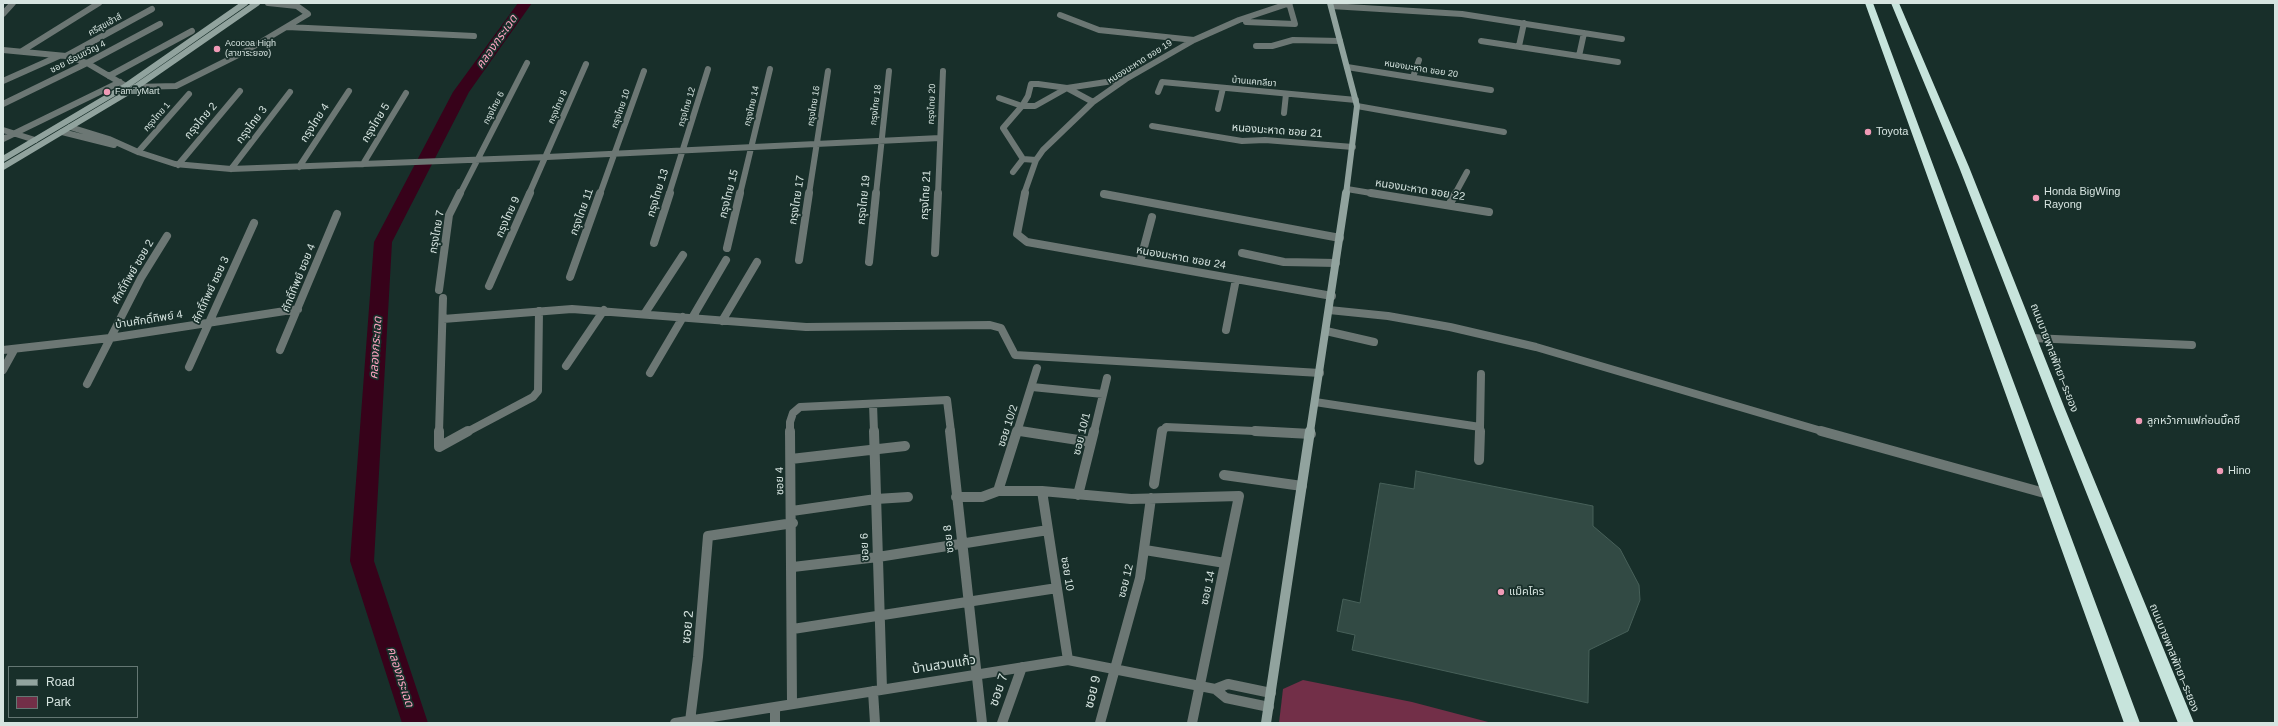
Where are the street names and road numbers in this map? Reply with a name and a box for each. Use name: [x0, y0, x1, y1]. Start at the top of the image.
street label: ศรีสุขเฮ้าส์: [86, 11, 124, 39]
street label: ซอย เรือนขวัญ 4: [49, 38, 107, 76]
street label: หนองมะหาด ซอย 19: [1106, 38, 1174, 86]
street label: หนองมะหาด ซอย 20: [1383, 58, 1459, 80]
street label: บ้านแคทลียา: [1231, 75, 1277, 89]
street label: กรุงไทย 20: [926, 83, 938, 125]
street label: กรุงไทย 18: [868, 84, 884, 126]
street label: กรุงไทย 14: [742, 85, 762, 127]
street label: กรุงไทย 16: [805, 85, 823, 127]
street label: กรุงไทย 12: [676, 86, 698, 128]
street label: กรุงไทย 8: [546, 88, 570, 126]
street label: กรุงไทย 10: [609, 88, 633, 130]
street label: กรุงไทย 6: [481, 90, 507, 126]
street label: กรุงไทย 1: [141, 100, 173, 134]
street label: กรุงไทย 2: [182, 100, 220, 142]
street label: กรุงไทย 4: [298, 101, 332, 145]
street label: กรุงไทย 5: [359, 101, 393, 145]
street label: กรุงไทย 3: [234, 104, 270, 146]
street label: หนองมะหาด ซอย 21: [1231, 121, 1323, 141]
street label: กรุงไทย 13: [644, 167, 672, 219]
street label: กรุงไทย 15: [717, 168, 741, 220]
street label: กรุงไทย 21: [918, 170, 934, 220]
street label: กรุงไทย 17: [787, 174, 807, 226]
street label: กรุงไทย 19: [855, 175, 873, 225]
street label: หนองมะหาด ซอย 22: [1374, 176, 1466, 204]
street label: กรุงไทย 11: [567, 187, 597, 237]
street label: กรุงไทย 9: [493, 194, 523, 240]
street label: กรุงไทย 7: [427, 209, 447, 255]
street label: ศักดิ์ทิพย์ ซอย 2: [109, 237, 157, 307]
street label: ศักดิ์ทิพย์ ซอย 4: [279, 242, 319, 314]
street label: หนองมะหาด ซอย 24: [1135, 244, 1227, 272]
street label: ศักดิ์ทิพย์ ซอย 3: [190, 254, 232, 326]
street label: ถนนบายพาสพัทยา–ระยอง: [2027, 302, 2081, 414]
street label: บ้านศักดิ์ทิพย์ 4: [114, 308, 184, 332]
street label: ซอย 10/2: [995, 403, 1021, 449]
street label: ซอย 10/1: [1070, 411, 1094, 457]
street label: ซอย 4: [773, 467, 787, 495]
street label: ซอย 8: [941, 524, 957, 554]
street label: ซอย 6: [858, 533, 872, 561]
street label: ซอย 10: [1058, 556, 1076, 592]
street label: ซอย 12: [1115, 563, 1137, 599]
street label: ซอย 14: [1198, 570, 1218, 606]
street label: ถนนบายพาสพัทยา–ระยอง: [2146, 602, 2202, 714]
street label: ซอย 2: [679, 610, 697, 644]
street label: บ้านสวนแก้ว: [911, 652, 977, 678]
street label: ซอย 7: [986, 672, 1012, 708]
street label: ซอย 9: [1081, 674, 1105, 710]

